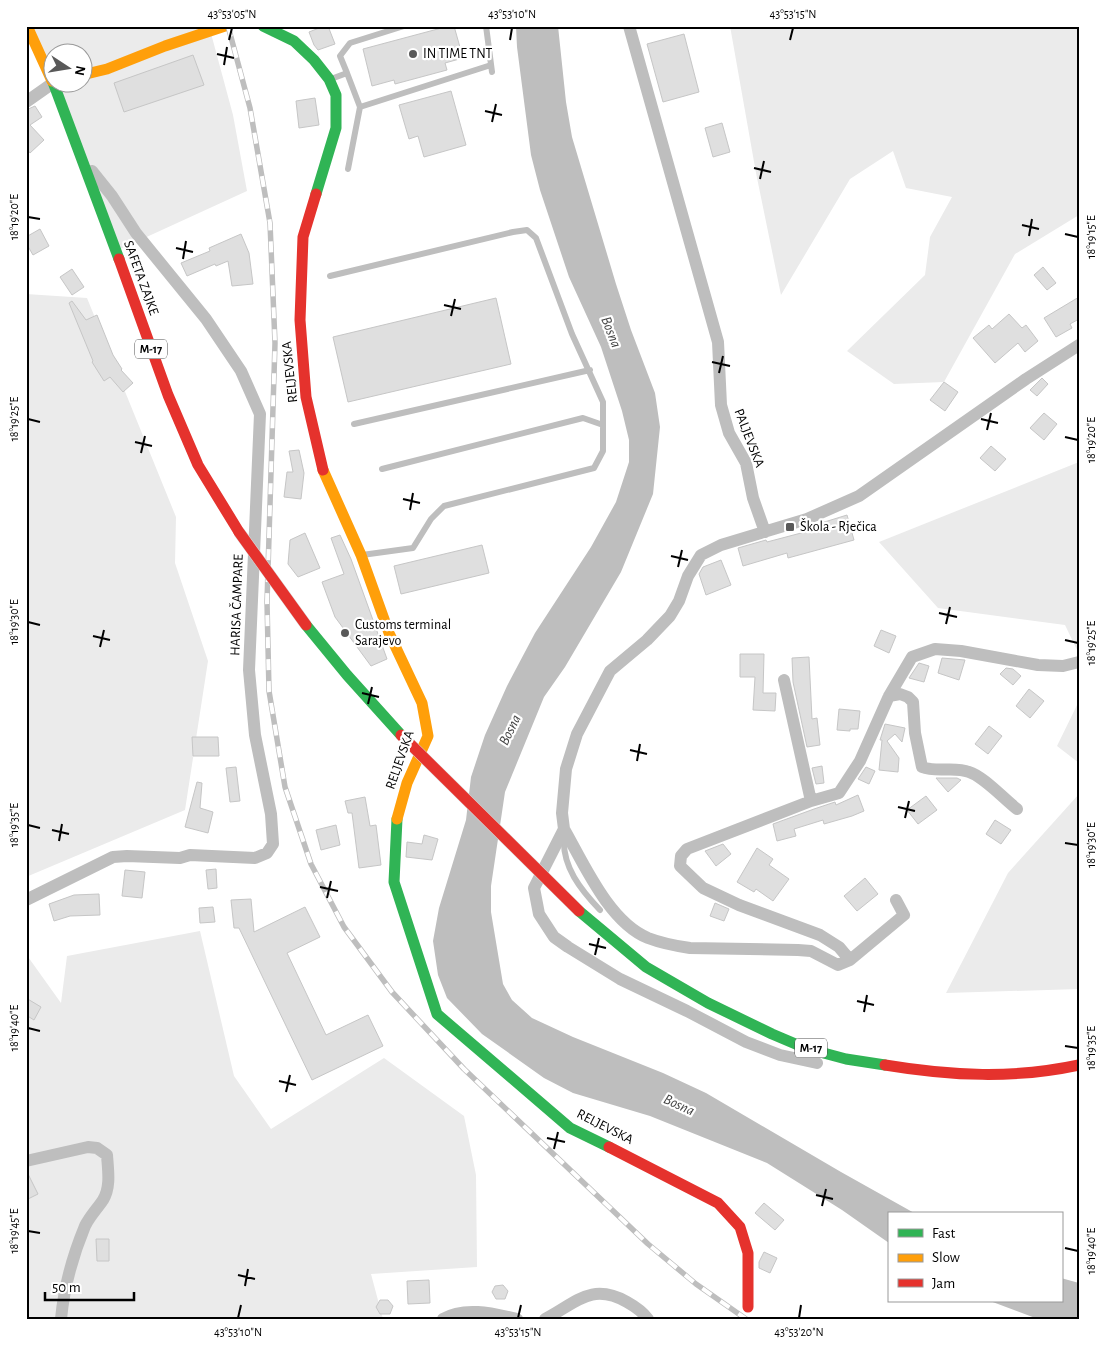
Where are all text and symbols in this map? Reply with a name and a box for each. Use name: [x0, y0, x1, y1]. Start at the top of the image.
text: 43°53'05"N: [207, 8, 257, 20]
text: 43°53'10"N: [488, 8, 536, 20]
text: 43°53'15"N: [770, 8, 816, 20]
north arrow: [42, 42, 92, 92]
place label: IN TIME TNT: [423, 47, 493, 61]
marker: IN TIME TNT: [407, 48, 419, 60]
text: N: [72, 64, 88, 77]
text: 18°19'20"E: [8, 194, 20, 240]
text: 18°19'15"E: [1085, 215, 1097, 259]
street label: SAFETA ZAJKE: [121, 239, 161, 317]
water label: Bosna: [598, 314, 624, 350]
road number: M-17: [135, 339, 167, 358]
street label: RELJEVSKA: [280, 341, 300, 403]
text: 18°19'25"E: [8, 396, 20, 441]
street label: PALJEVSKA: [731, 407, 767, 469]
text: 18°19'20"E: [1085, 417, 1097, 463]
place label: Škola - Rječica: [800, 518, 877, 534]
marker: Škola - Rječica: [784, 521, 796, 533]
street label: HARISA ČAMPARE: [226, 554, 246, 656]
text: 18°19'30"E: [8, 599, 20, 645]
place label: Customs terminal Sarajevo: [355, 618, 451, 648]
text: 18°19'25"E: [1085, 620, 1097, 665]
marker: Customs terminal Sarajevo: [339, 627, 351, 639]
water label: Bosna: [496, 712, 524, 748]
street label: RELJEVSKA: [383, 729, 417, 791]
text: 18°19'35"E: [8, 803, 20, 847]
text: 18°19'30"E: [1085, 822, 1097, 868]
text: 18°19'40"E: [8, 1005, 20, 1051]
text: 18°19'35"E: [1085, 1026, 1097, 1070]
road number: M-17: [795, 1038, 827, 1058]
water label: Bosna: [661, 1091, 697, 1119]
street label: RELJEVSKA: [574, 1107, 636, 1147]
text: 18°19'45"E: [8, 1208, 20, 1254]
legend: [888, 1212, 1062, 1302]
text: Fast: [932, 1226, 956, 1241]
text: 18°19'40"E: [1085, 1228, 1097, 1274]
text: Slow: [932, 1250, 960, 1265]
scale bar: [45, 1270, 134, 1302]
text: Jam: [932, 1276, 955, 1291]
text: 50 m: [52, 1280, 81, 1295]
text: 43°53'10"N: [214, 1326, 262, 1338]
text: 43°53'15"N: [495, 1326, 541, 1338]
text: 43°53'20"N: [774, 1326, 824, 1338]

